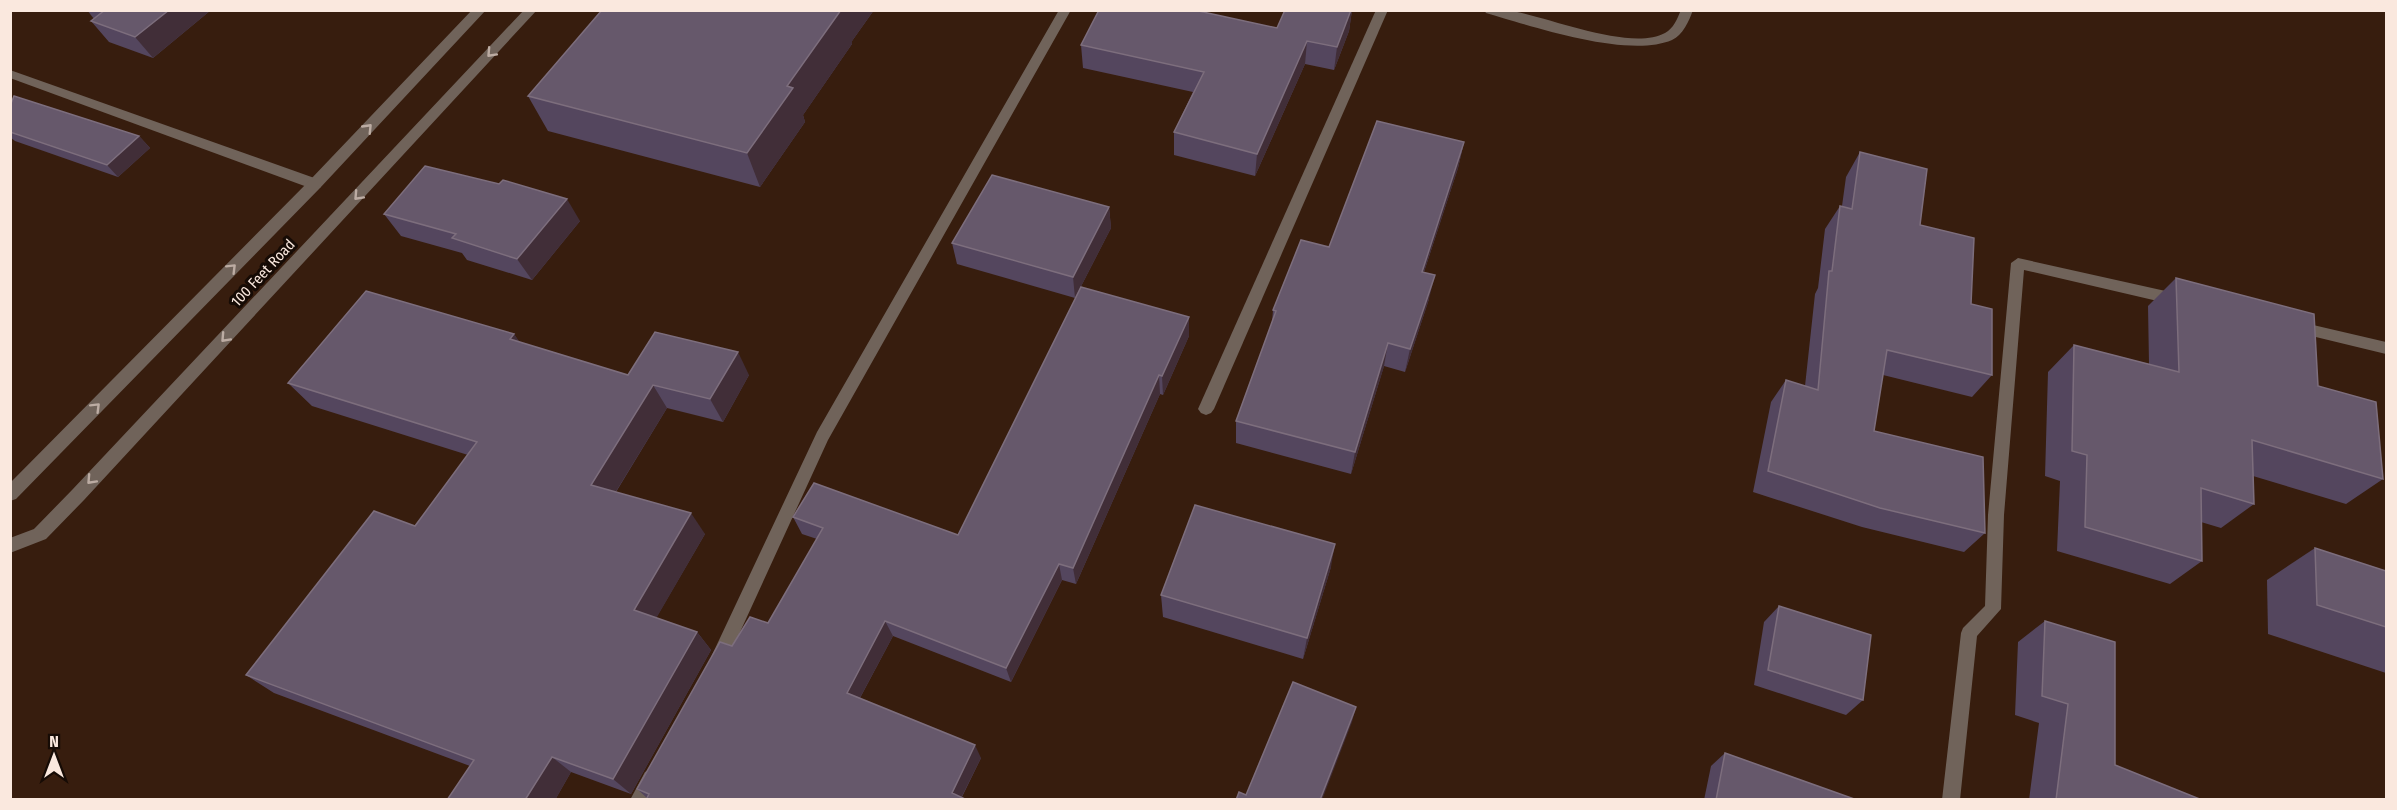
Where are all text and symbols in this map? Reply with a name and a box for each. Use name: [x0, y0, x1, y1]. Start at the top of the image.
one-way arrow: [487, 47, 498, 57]
one-way arrow: [361, 125, 372, 135]
one-way arrow: [354, 189, 365, 199]
street label: 100 Feet Road: [227, 236, 299, 310]
one-way arrow: [225, 265, 236, 276]
one-way arrow: [221, 331, 232, 342]
one-way arrow: [88, 404, 99, 415]
one-way arrow: [88, 473, 99, 484]
north arrow: [24, 726, 84, 786]
text: N: [49, 732, 59, 751]

